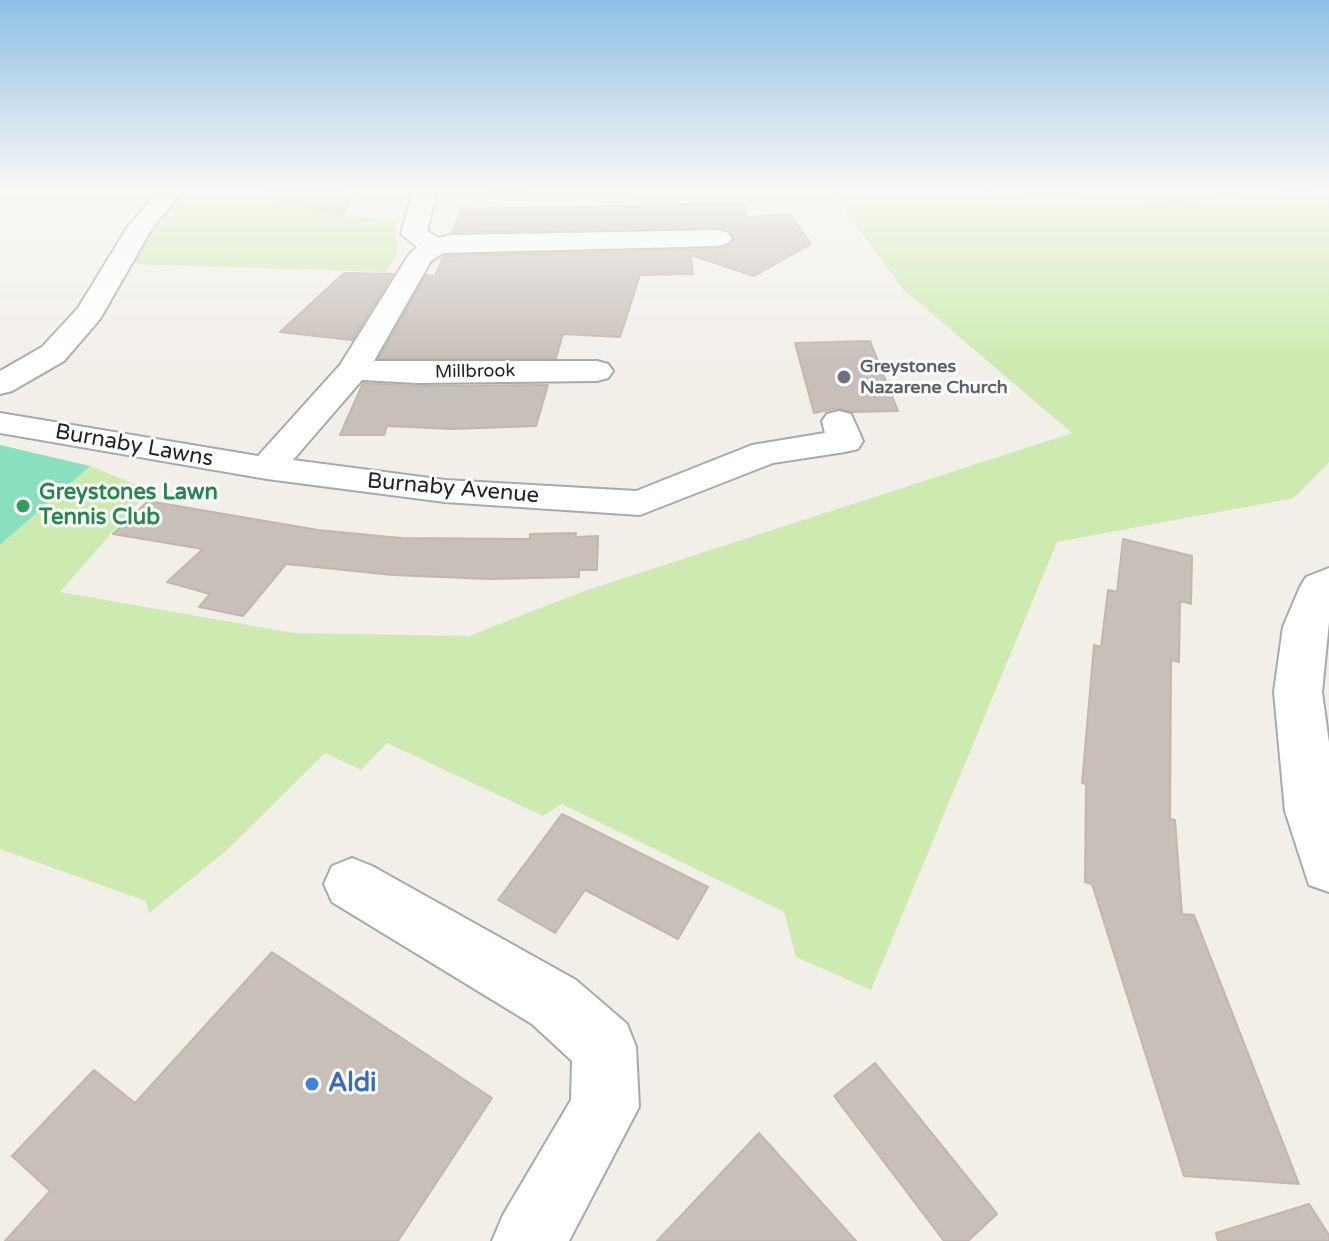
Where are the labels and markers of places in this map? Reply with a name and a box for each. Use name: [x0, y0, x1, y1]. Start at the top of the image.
place label: Greystones Nazarene Church: [860, 356, 1008, 398]
marker: Greystones Nazarene Church: [835, 368, 853, 386]
place label: Greystones Lawn Tennis Club: [39, 480, 218, 532]
marker: Greystones Lawn Tennis Club: [14, 497, 32, 515]
place label: Aldi: [328, 1068, 377, 1100]
marker: Aldi: [303, 1075, 321, 1093]

